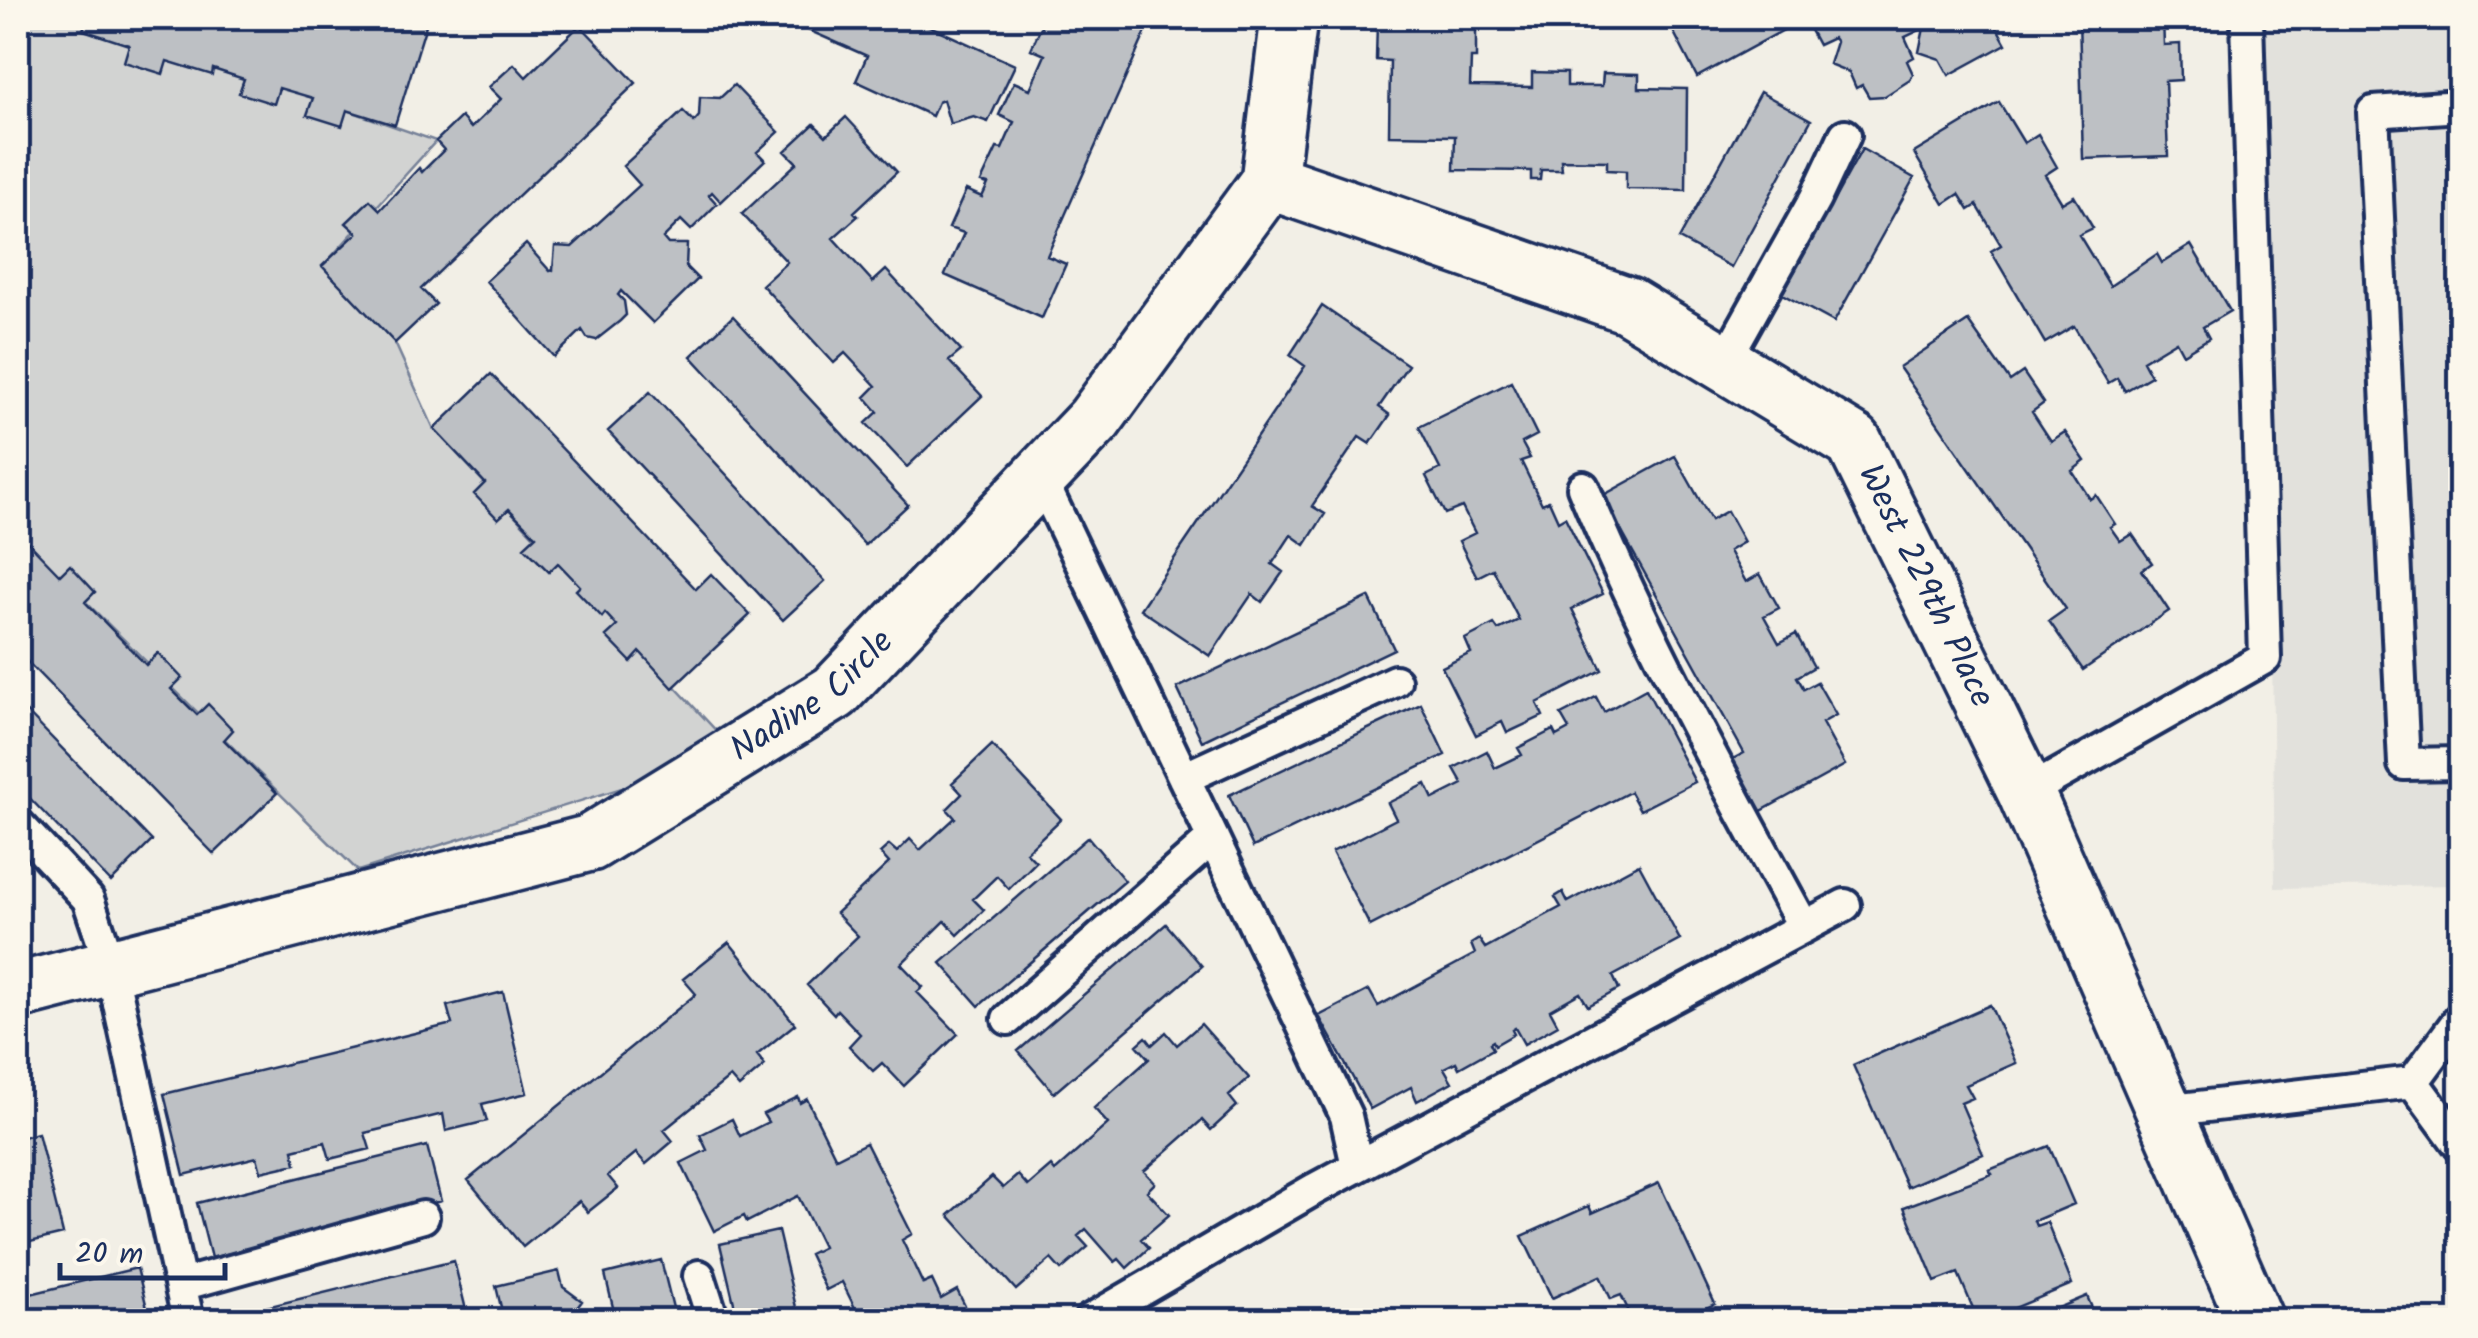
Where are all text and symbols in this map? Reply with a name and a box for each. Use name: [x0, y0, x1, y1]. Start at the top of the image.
street label: West 229th Place: [1841, 455, 2008, 718]
street label: Nadine Circle: [720, 617, 909, 778]
scale bar: [60, 1218, 225, 1280]
text: 20 m: [75, 1231, 143, 1279]

